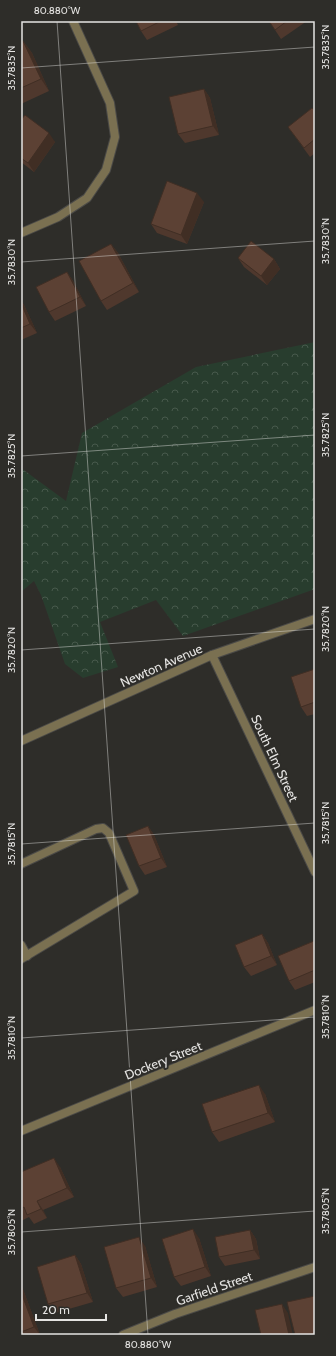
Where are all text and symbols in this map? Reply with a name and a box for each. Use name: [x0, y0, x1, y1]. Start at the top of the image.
text: 80.880°W: [34, 4, 81, 17]
text: 35.7835°N: [319, 25, 332, 69]
text: 35.7835°N: [5, 46, 18, 90]
text: 35.7830°N: [319, 218, 332, 264]
text: 35.7830°N: [5, 239, 18, 285]
text: 35.7825°N: [319, 413, 332, 457]
text: 35.7825°N: [5, 434, 18, 478]
text: 35.7820°N: [319, 606, 332, 652]
text: 35.7820°N: [5, 627, 18, 673]
street label: Newton Avenue: [118, 640, 205, 690]
street label: South Elm Street: [248, 712, 302, 804]
text: 35.7815°N: [319, 802, 332, 844]
text: 35.7815°N: [5, 823, 18, 865]
text: 35.7810°N: [319, 995, 332, 1039]
text: 35.7810°N: [5, 1016, 18, 1060]
street label: Dockery Street: [122, 1037, 204, 1083]
text: 35.7805°N: [319, 1188, 332, 1234]
text: 35.7805°N: [5, 1209, 18, 1255]
street label: Garfield Street: [174, 1267, 255, 1308]
scale bar: [36, 1296, 106, 1322]
text: 20 m: [42, 1302, 70, 1317]
text: 80.880°W: [125, 1338, 172, 1351]

